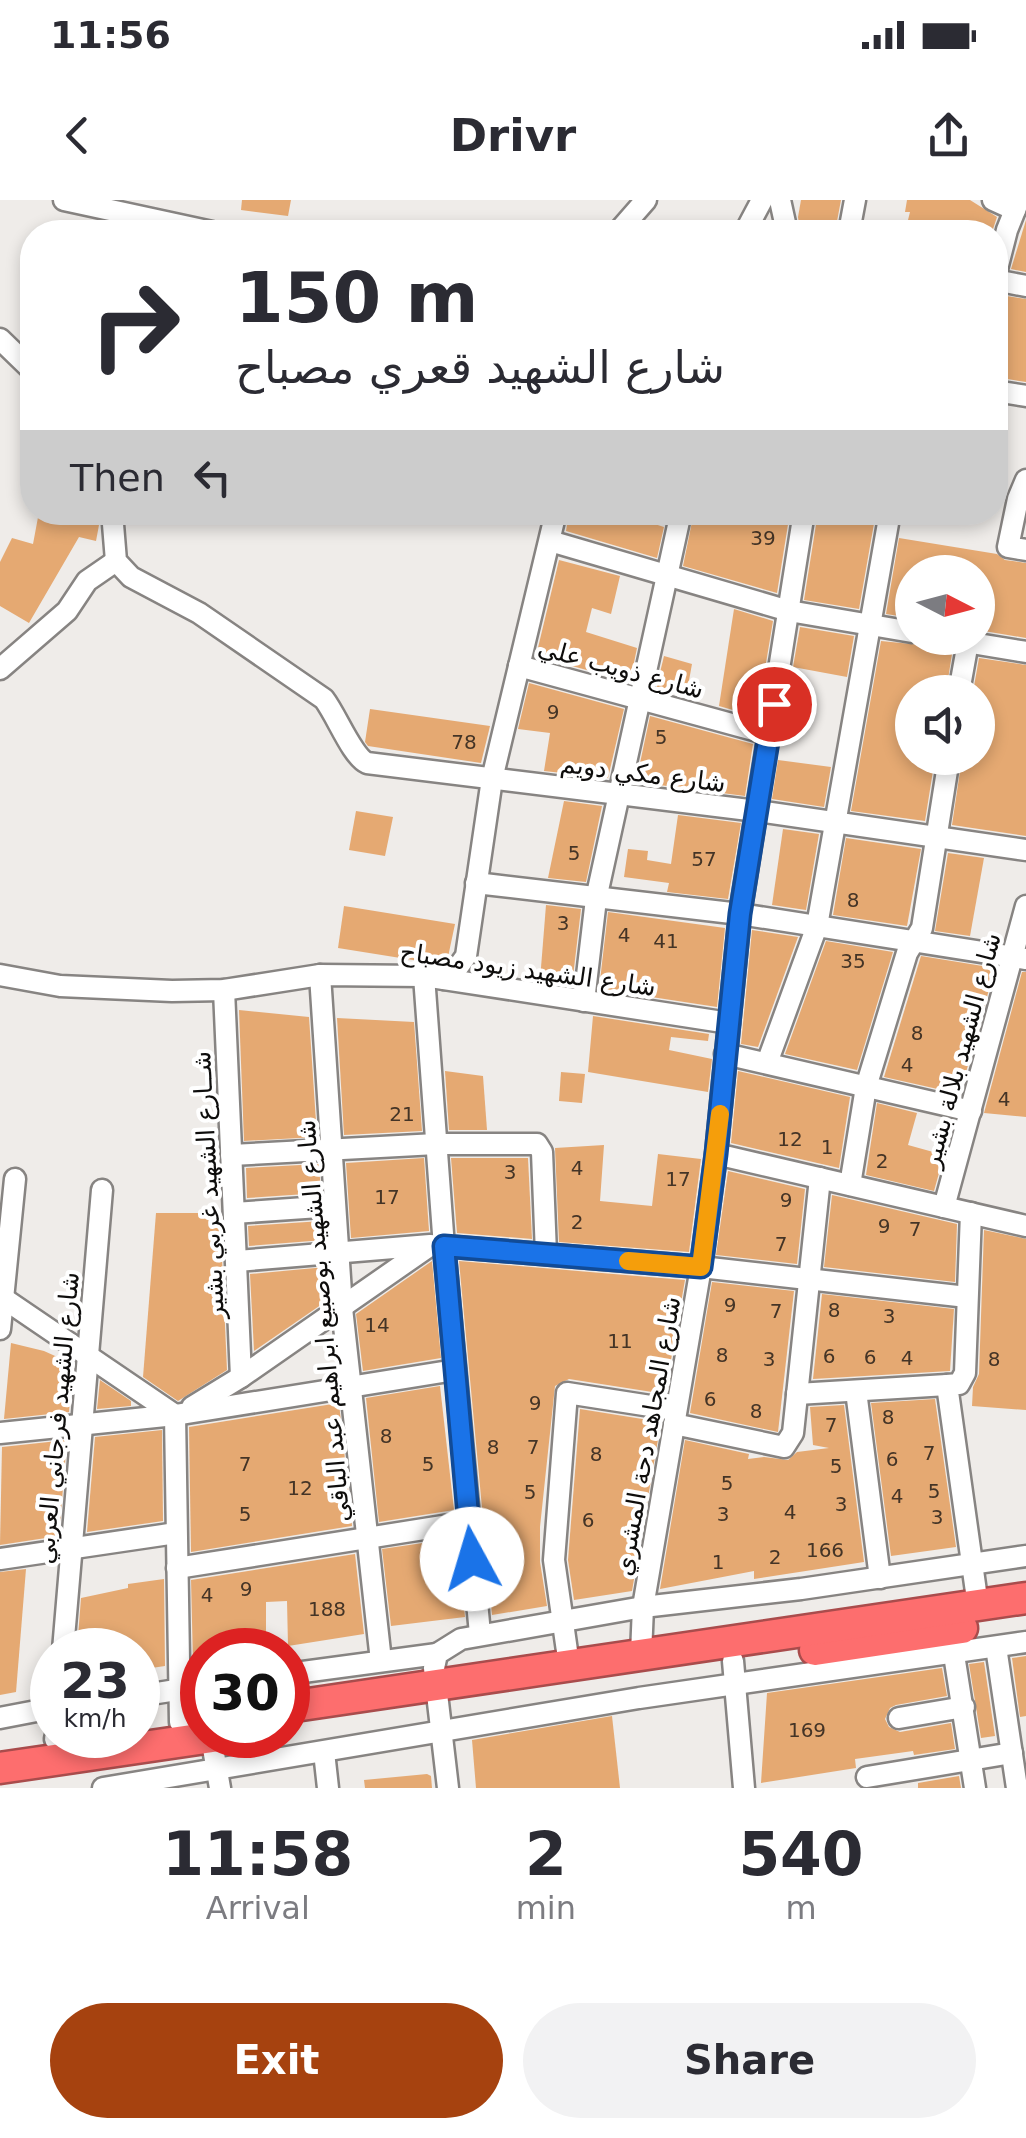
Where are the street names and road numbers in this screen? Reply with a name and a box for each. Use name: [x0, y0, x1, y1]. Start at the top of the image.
street label: شارع ذويب علي: [535, 632, 707, 705]
street label: شارع مكي دويم: [559, 749, 727, 799]
street label: شارع الشهيد بلالة بشير: [916, 930, 1008, 1173]
street label: شارع الشهيد زيود مصباح: [398, 937, 658, 1003]
street label: شــارع الشهيد غربي بشير: [187, 1050, 231, 1322]
street label: شارع الشهيد بوصبيع ابراهيم عبد الباقي: [291, 1118, 357, 1523]
street label: شارع الشهيد فرجاني العربي: [30, 1271, 86, 1565]
street label: شارع المجاهد دحة المشري: [609, 1294, 686, 1578]

